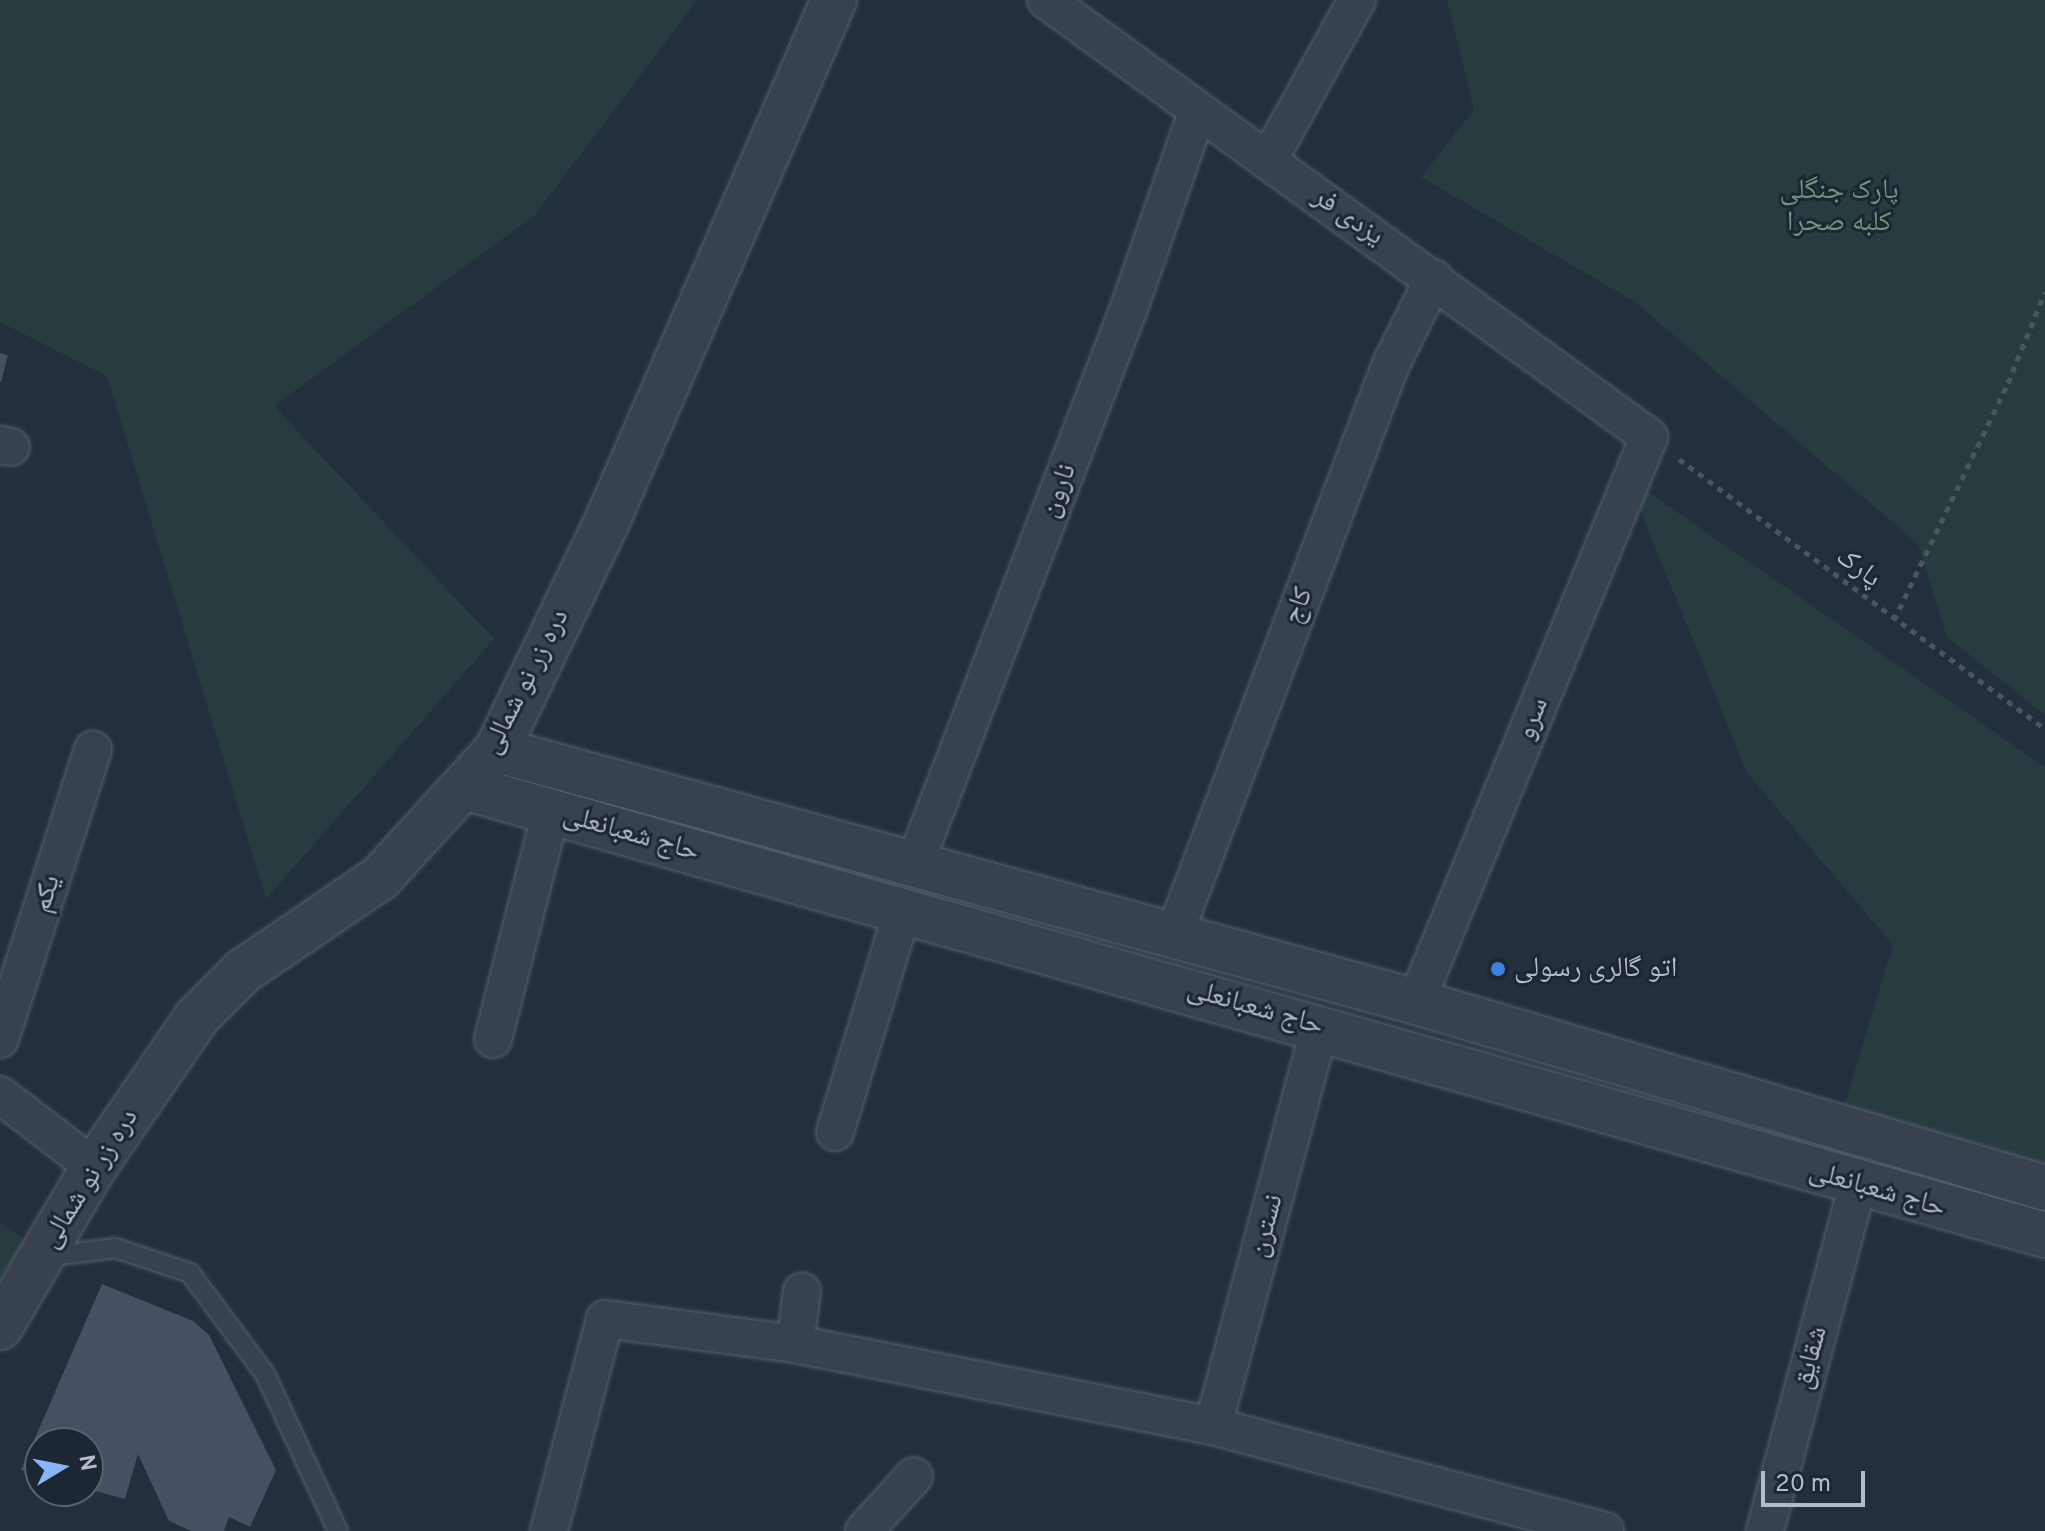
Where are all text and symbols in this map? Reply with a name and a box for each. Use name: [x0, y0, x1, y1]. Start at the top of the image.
park label: پارک جنگلی کلبه صحرا: [1779, 174, 1899, 240]
street label: یزدی فر: [1306, 180, 1390, 254]
street label: نارون: [1033, 459, 1085, 523]
street label: پارک: [1829, 540, 1887, 596]
street label: کاج: [1277, 583, 1321, 629]
street label: دره زر نو شمالی: [475, 604, 577, 760]
street label: سرو: [1509, 693, 1557, 745]
street label: حاج شعبانعلی: [559, 799, 703, 869]
street label: یکم: [25, 871, 69, 917]
place label: اتو گالری رسولی: [1514, 952, 1677, 986]
marker: اتو گالری رسولی: [1489, 960, 1507, 978]
street label: حاج شعبانعلی: [1183, 973, 1327, 1043]
street label: دره زر نو شمالی: [34, 1103, 146, 1255]
street label: حاج شعبانعلی: [1805, 1155, 1949, 1225]
street label: نسترن: [1242, 1191, 1292, 1261]
street label: شقایق: [1787, 1323, 1835, 1393]
north arrow: [24, 1427, 104, 1507]
text: N: [71, 1453, 101, 1473]
scale bar: [1765, 1455, 1869, 1505]
text: 20 m: [1775, 1470, 1831, 1500]

